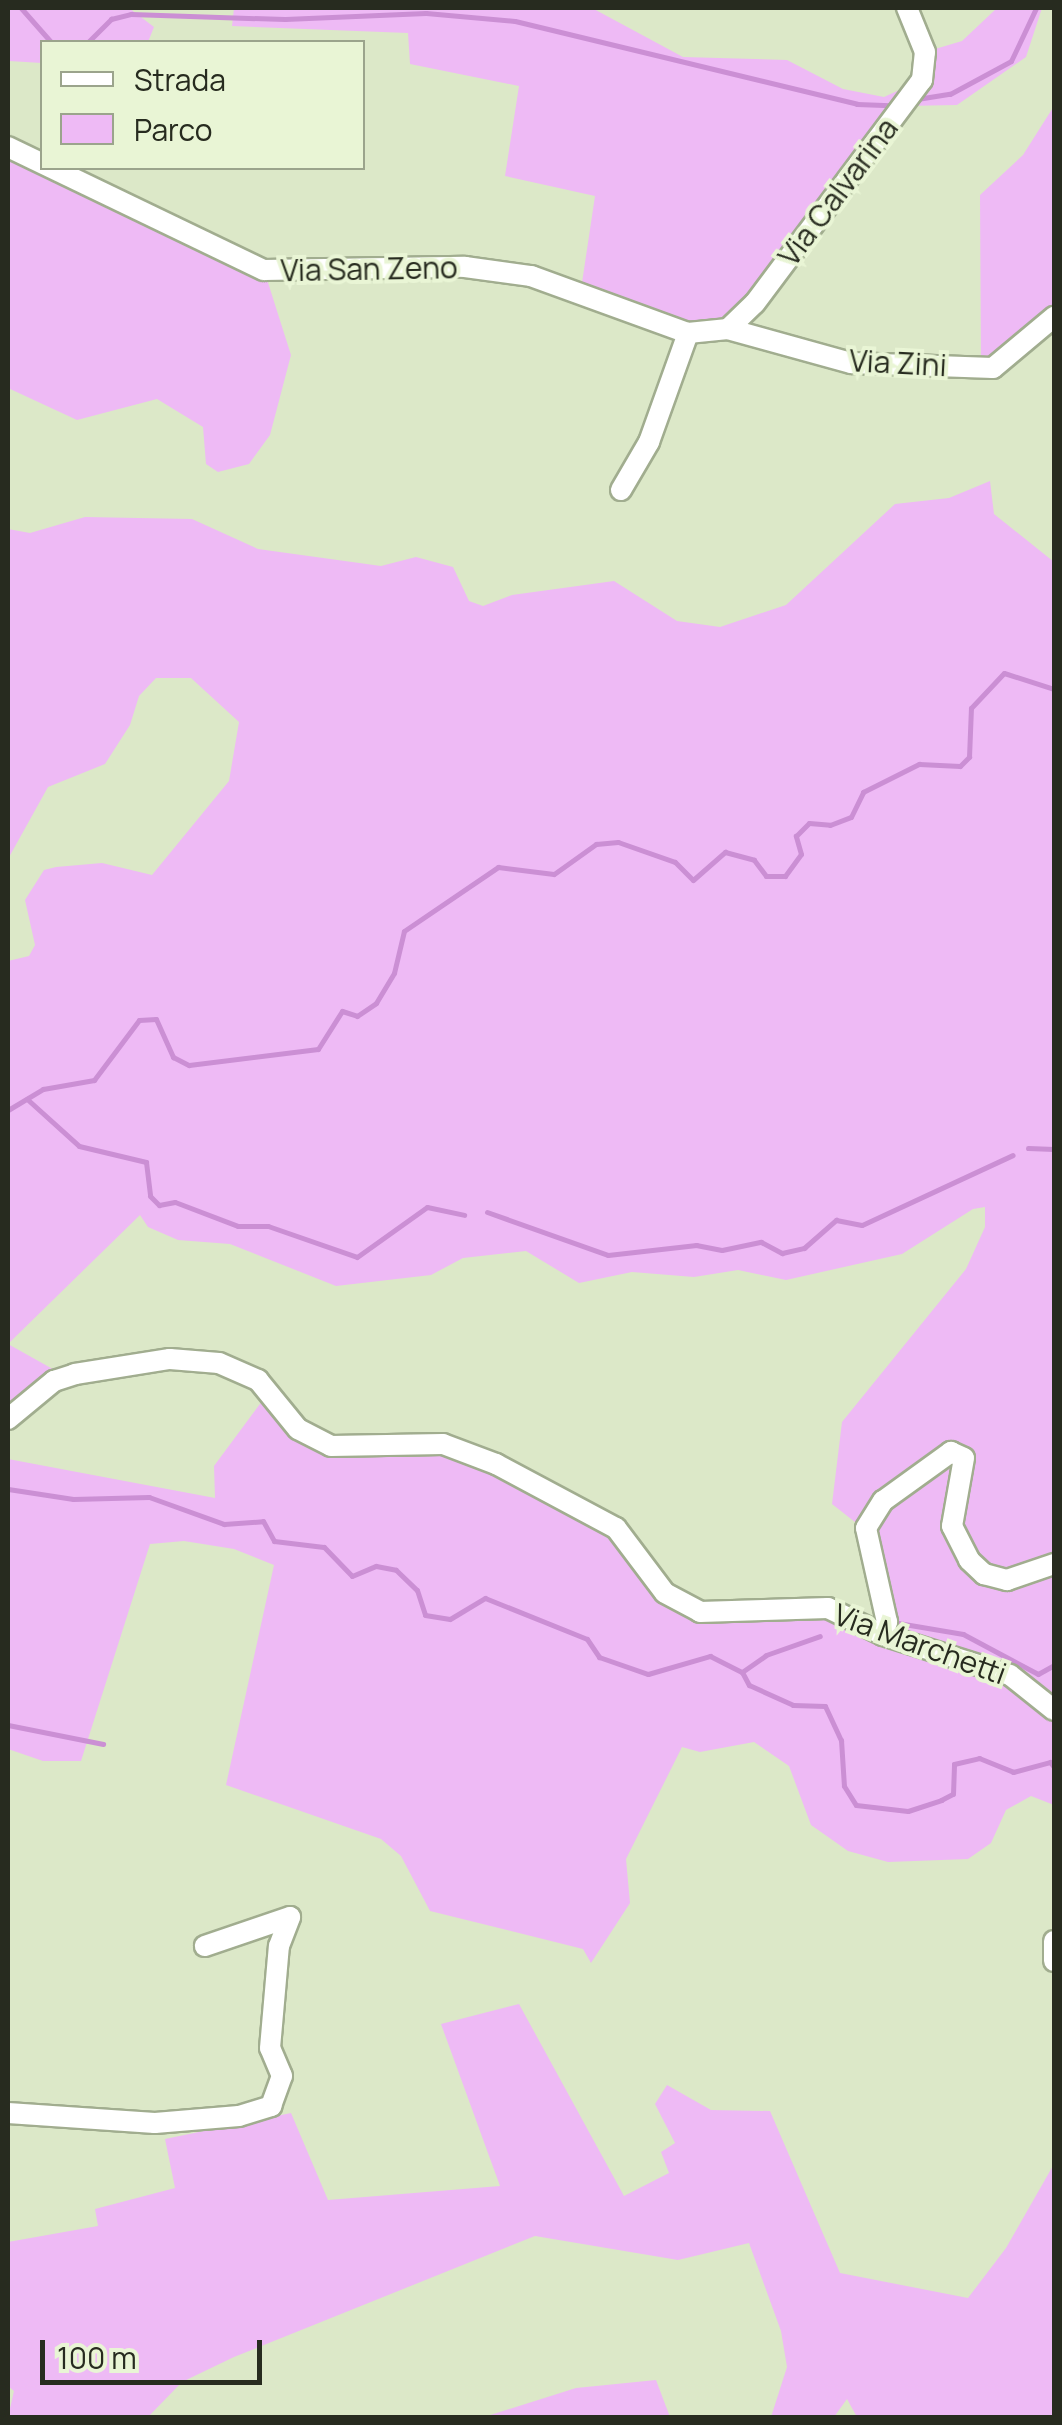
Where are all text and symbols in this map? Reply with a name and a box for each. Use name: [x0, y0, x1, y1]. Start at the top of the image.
legend: [40, 40, 365, 170]
text: Strada: [134, 59, 226, 100]
text: Parco: [134, 109, 213, 150]
street label: Via Calvarina: [771, 111, 905, 273]
street label: Via San Zeno: [280, 249, 458, 289]
street label: Via Zini: [848, 342, 948, 384]
street label: Via Marchetti: [829, 1596, 1011, 1692]
scale bar: [45, 2320, 268, 2382]
text: 100 m: [57, 2337, 137, 2378]

